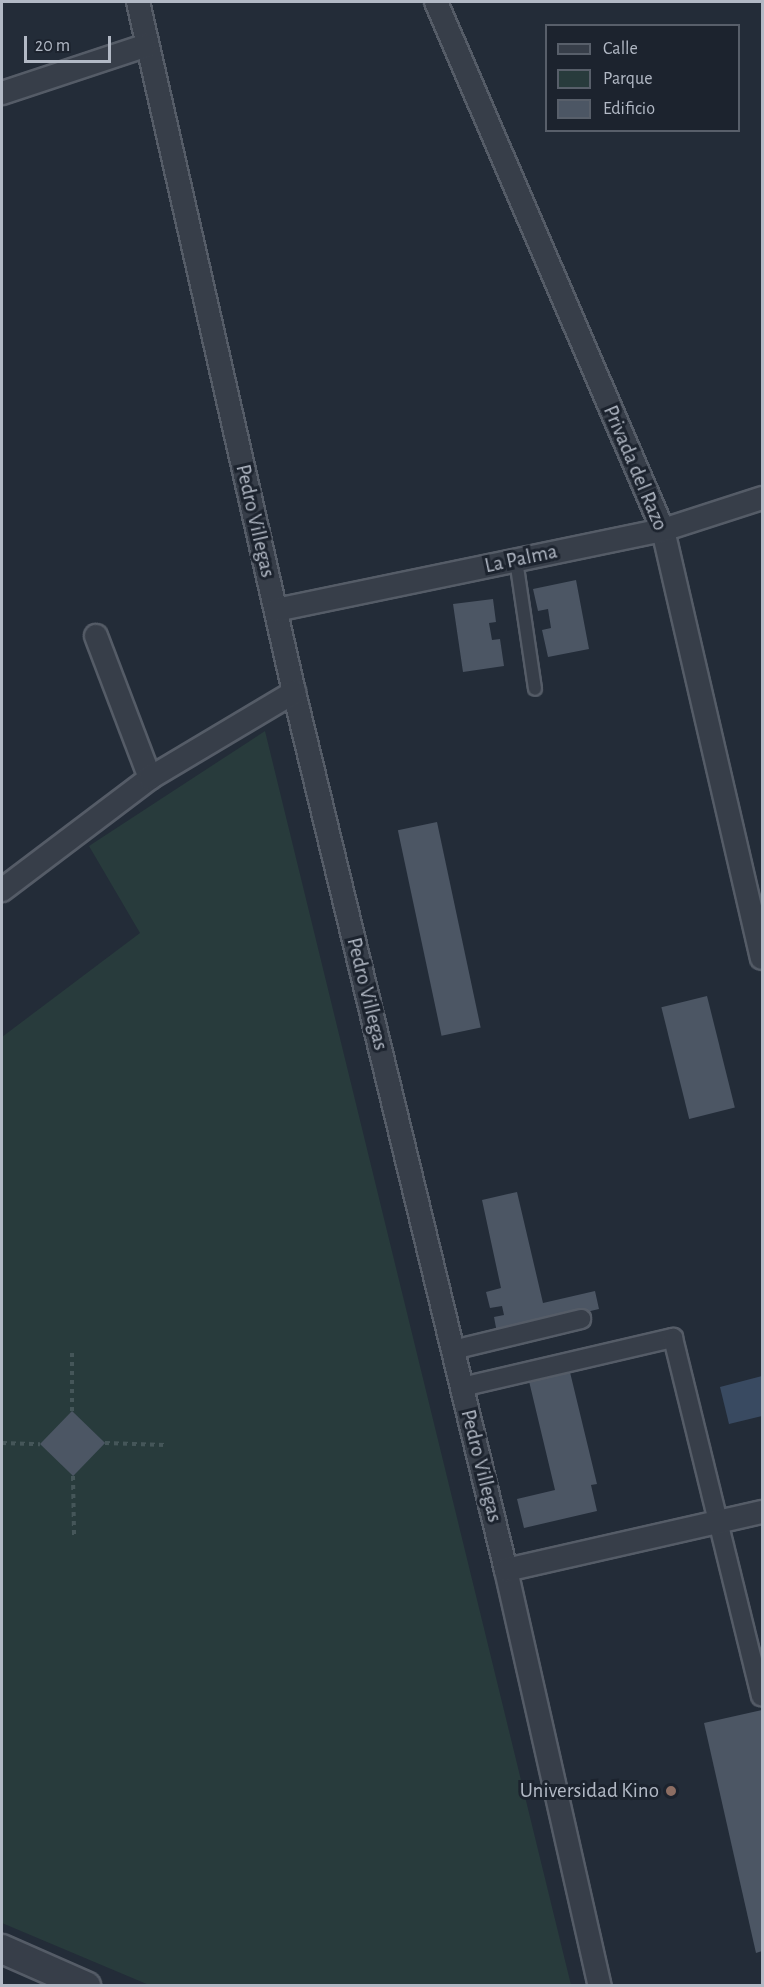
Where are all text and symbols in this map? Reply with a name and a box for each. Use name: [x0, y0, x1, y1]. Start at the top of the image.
scale bar: [27, 24, 114, 62]
legend: [545, 24, 740, 132]
text: 20 m: [35, 37, 70, 55]
text: Calle: [603, 40, 638, 58]
text: Parque: [603, 70, 652, 88]
text: Edificio: [603, 100, 655, 118]
street label: Privada del Razo: [597, 402, 673, 534]
street label: Pedro Villegas: [230, 462, 280, 580]
street label: La Palma: [482, 539, 560, 579]
street label: Pedro Villegas: [341, 935, 393, 1053]
street label: Pedro Villegas: [455, 1407, 507, 1525]
place label: Universidad Kino: [520, 1778, 659, 1804]
marker: Universidad Kino: [664, 1784, 678, 1798]

